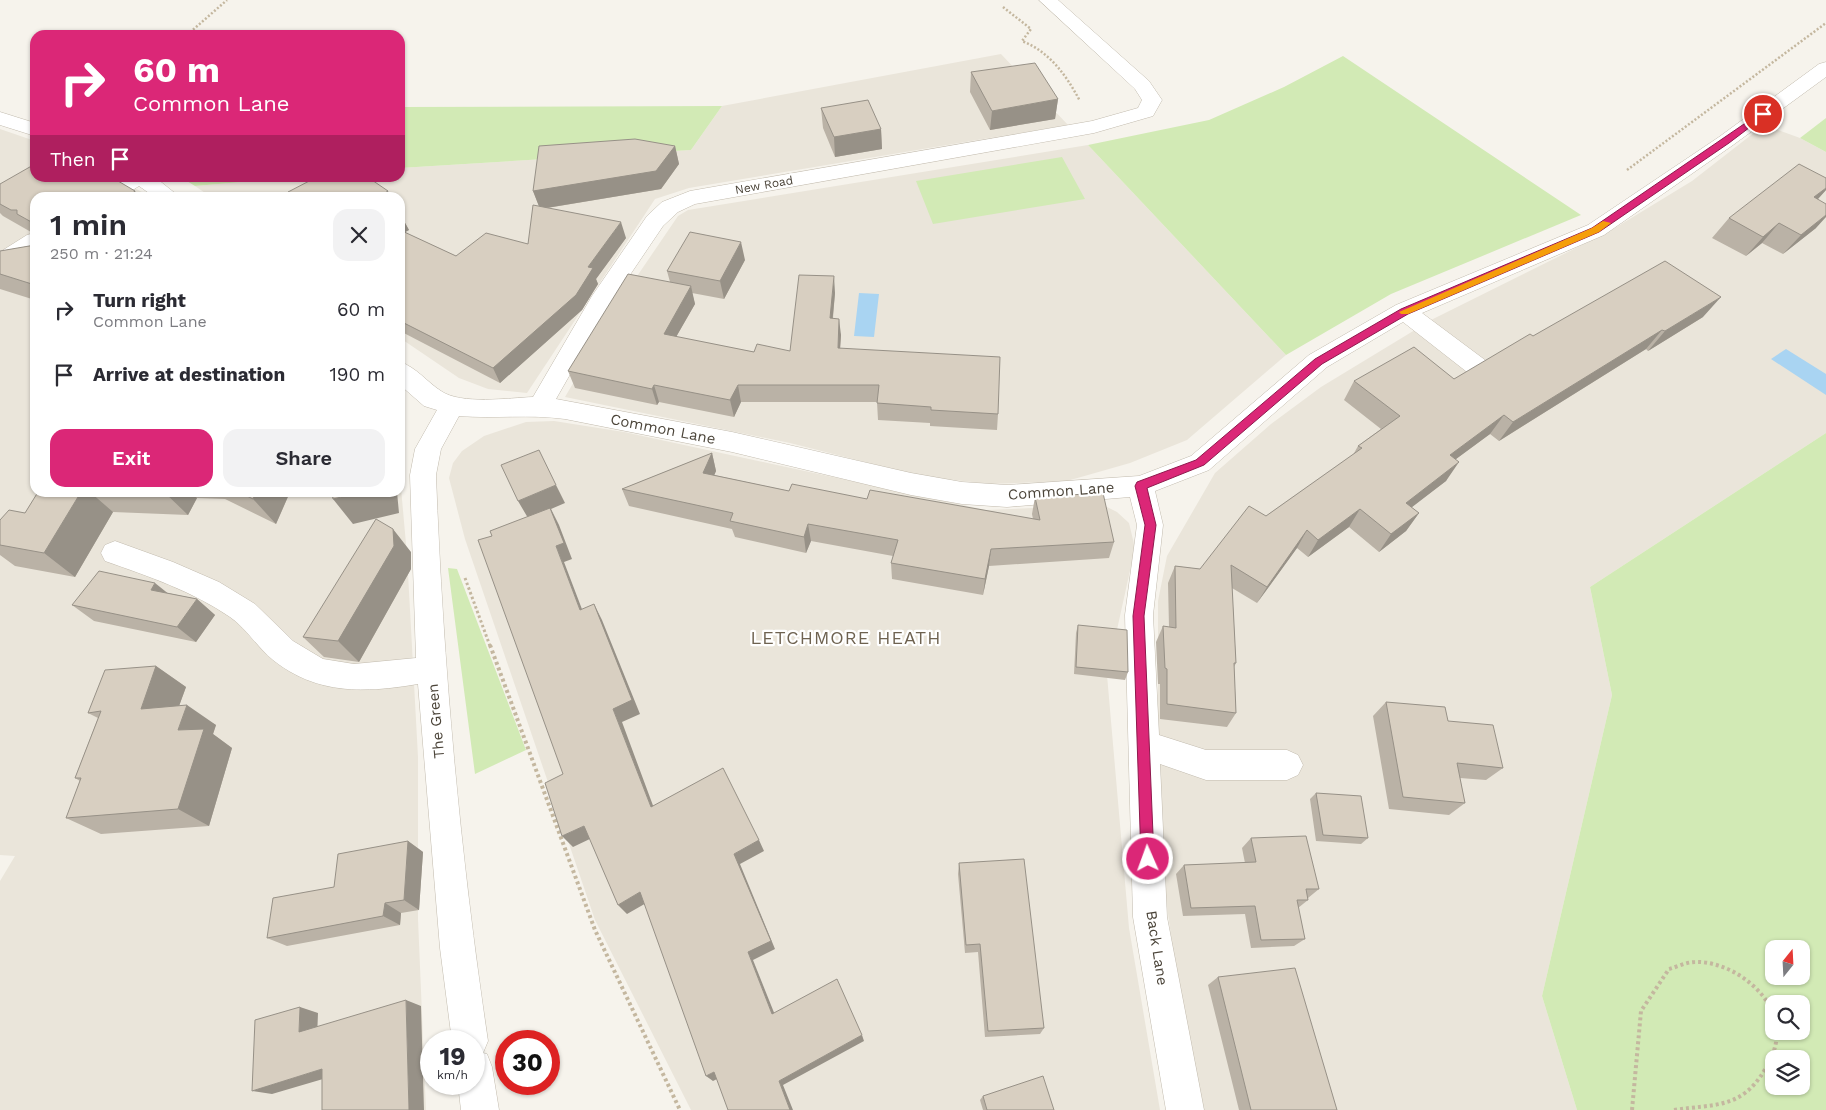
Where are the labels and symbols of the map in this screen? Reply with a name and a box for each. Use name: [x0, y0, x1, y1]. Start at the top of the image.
pin: [1742, 93, 1784, 135]
street label: New Road: [734, 173, 794, 197]
street label: Common Lane: [609, 410, 717, 448]
street label: Common Lane: [1007, 478, 1115, 504]
district label: LETCHMORE HEATH: [751, 627, 941, 648]
street label: The Green: [424, 683, 448, 759]
position arrow: [1121, 832, 1173, 884]
street label: Back Lane: [1142, 909, 1172, 987]
north arrow: [1765, 940, 1810, 985]
speed limit sign: 30: [495, 1030, 560, 1095]

